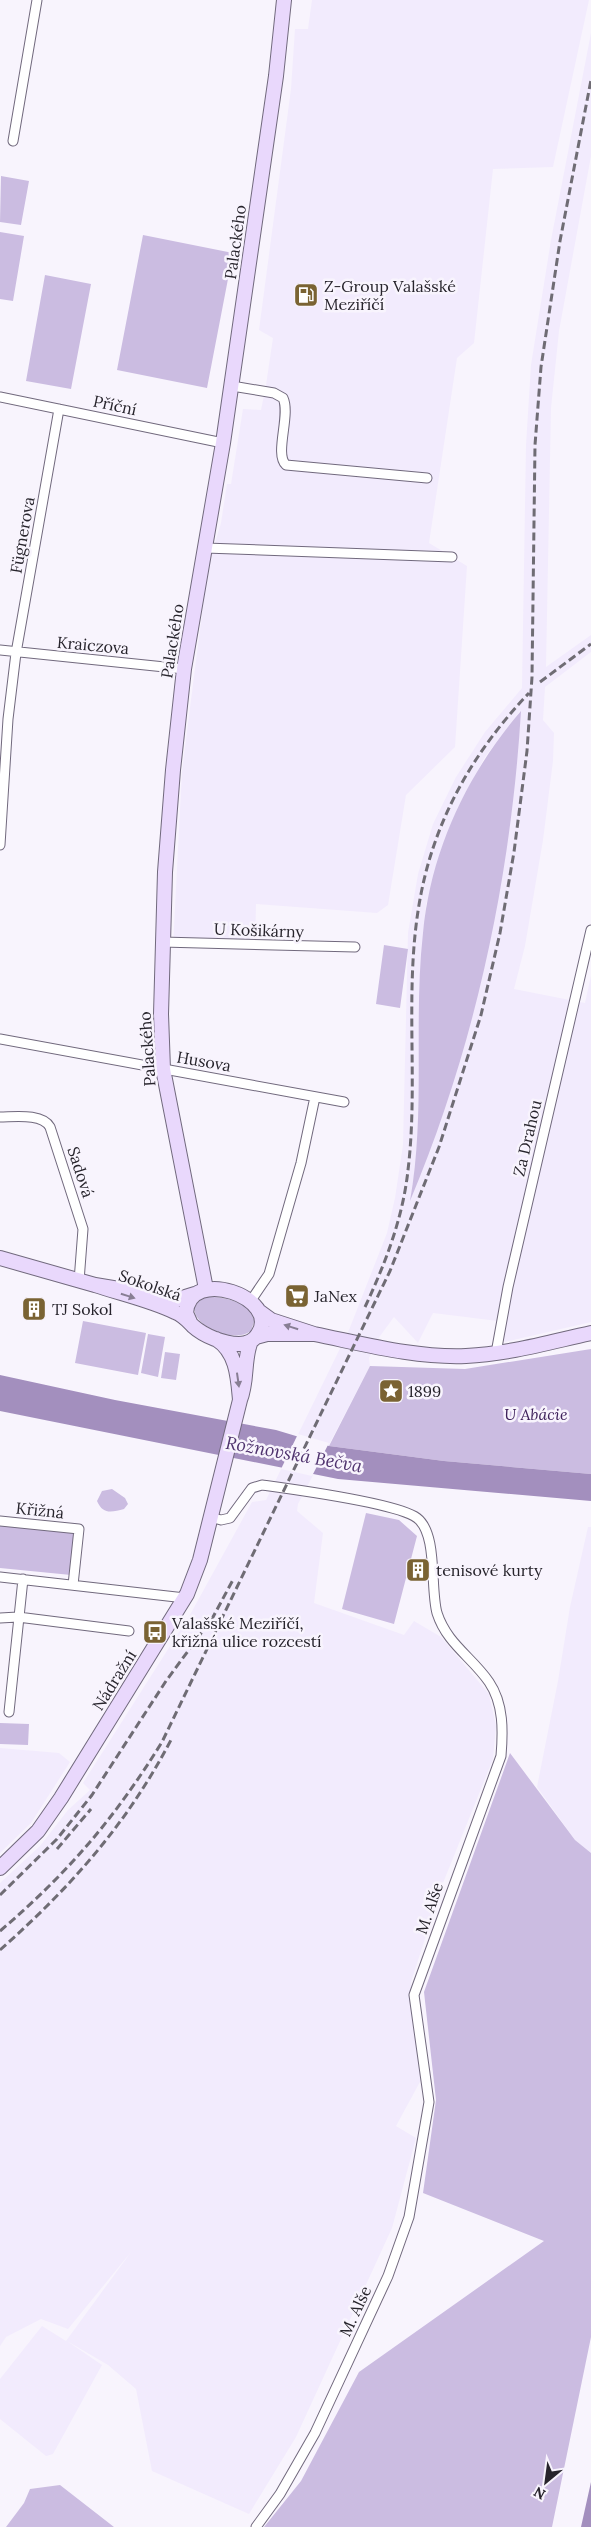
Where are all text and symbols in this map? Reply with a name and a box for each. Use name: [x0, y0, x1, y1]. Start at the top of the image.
street label: Palackého: [220, 203, 250, 281]
place label: Z-Group Valašské Meziříčí: [324, 276, 456, 314]
fuel station icon: Z-Group Valašské Meziříčí: [293, 282, 319, 308]
street label: Příční: [91, 391, 139, 419]
street label: Fügnerova: [5, 495, 39, 575]
street label: Palackého: [156, 602, 188, 680]
street label: Kraiczova: [56, 632, 130, 658]
street label: U Košikárny: [214, 918, 305, 942]
street label: Palackého: [134, 1011, 160, 1087]
street label: Husova: [175, 1046, 233, 1076]
street label: Za Drahou: [509, 1097, 546, 1178]
street label: Sadová: [63, 1144, 99, 1200]
street label: Sokolská: [116, 1265, 184, 1305]
supermarket icon: JaNex: [284, 1283, 310, 1309]
place label: JaNex: [313, 1286, 358, 1306]
one-way arrow: [121, 1292, 136, 1300]
building icon: TJ Sokol: [21, 1296, 47, 1322]
place label: TJ Sokol: [52, 1299, 113, 1319]
one-way arrow: [283, 1323, 298, 1330]
one-way arrow: [234, 1372, 242, 1388]
place icon: 1899: [378, 1378, 404, 1404]
place label: 1899: [408, 1381, 441, 1401]
park label: U Abácie: [504, 1404, 568, 1424]
water label: Rožnovská Bečva: [224, 1431, 364, 1477]
street label: Křižná: [15, 1498, 65, 1522]
building icon: tenisové kurty: [405, 1557, 431, 1583]
place label: tenisové kurty: [436, 1560, 543, 1580]
place label: Valašské Meziříčí, křižná ulice rozcestí: [171, 1613, 321, 1651]
bus stop icon: Valašské Meziříčí, křižná ulice rozcestí: [142, 1619, 168, 1645]
street label: Nádražní: [88, 1646, 140, 1714]
street label: M. Alše: [411, 1879, 447, 1936]
street label: M. Alše: [335, 2282, 375, 2339]
north arrow: [521, 2457, 571, 2507]
text: N: [530, 2483, 549, 2504]

